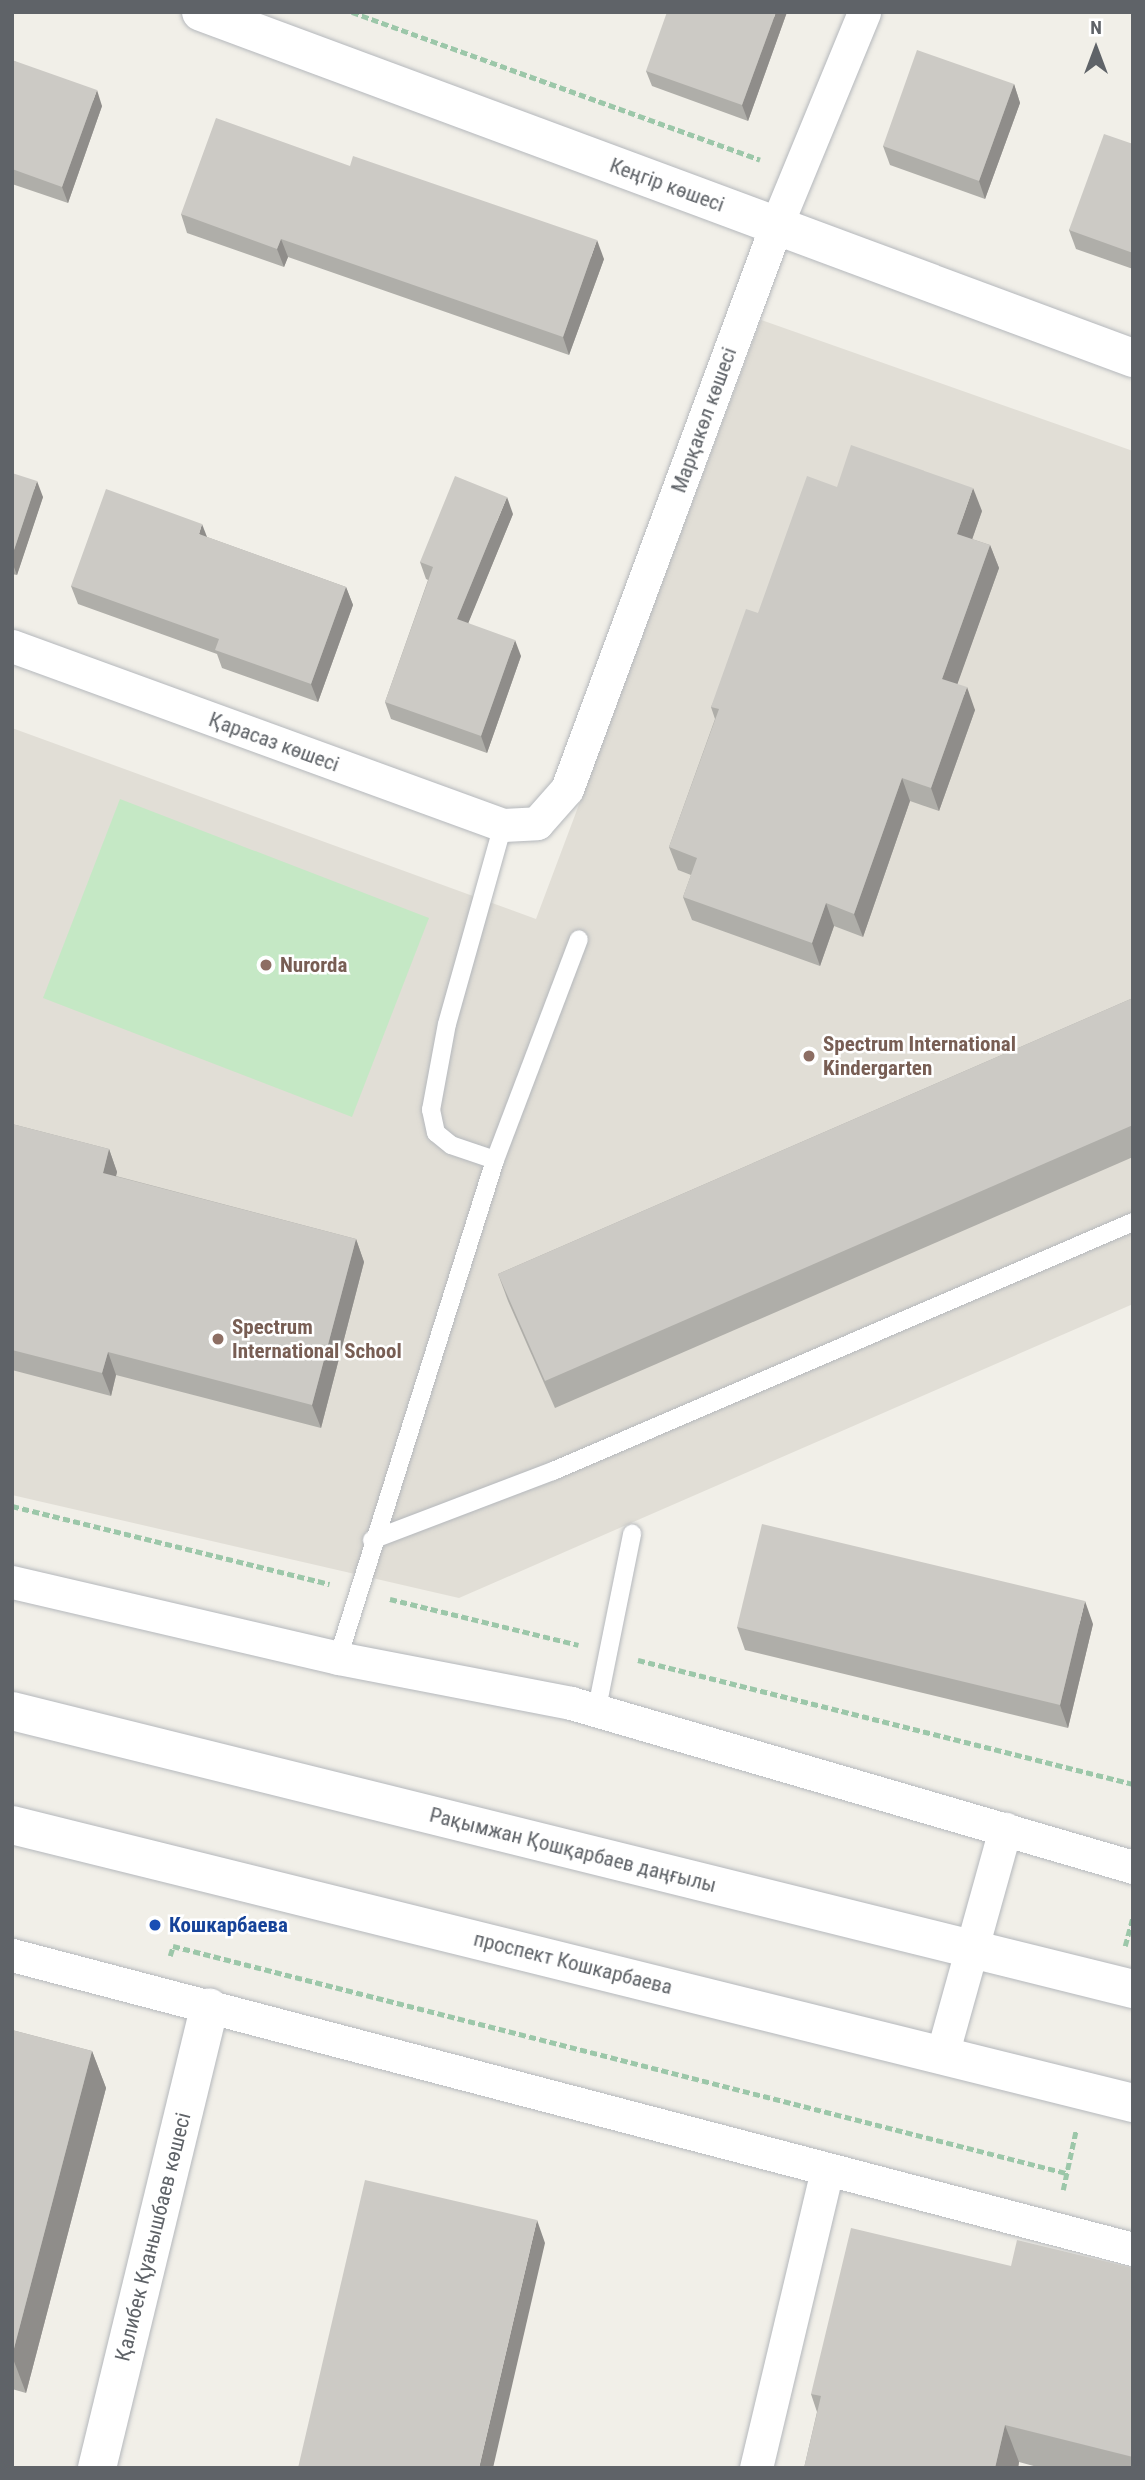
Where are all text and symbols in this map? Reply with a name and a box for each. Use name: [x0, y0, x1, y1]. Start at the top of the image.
north arrow: [1061, 14, 1131, 84]
text: N: [1090, 16, 1102, 39]
street label: Кеңгір көшесі: [606, 153, 728, 217]
street label: Марқакөл көшесі: [666, 344, 742, 496]
street label: Қарасаз көшесі: [205, 707, 343, 777]
place label: Nurorda: [280, 952, 347, 978]
marker: Nurorda: [258, 957, 274, 973]
place label: Spectrum International Kindergarten: [823, 1031, 1016, 1081]
marker: Spectrum International Kindergarten: [801, 1048, 817, 1064]
place label: Spectrum International School: [232, 1314, 402, 1364]
marker: Spectrum International School: [210, 1331, 226, 1347]
street label: Рақымжан Қошқарбаев даңғылы: [427, 1802, 719, 1898]
place label: Кошкарбаева: [169, 1912, 288, 1938]
marker: Кошкарбаева: [147, 1917, 163, 1933]
street label: проспект Кошкарбаева: [471, 1926, 675, 2000]
street label: Қалибек Қуанышбаев көшесі: [110, 2110, 196, 2364]

